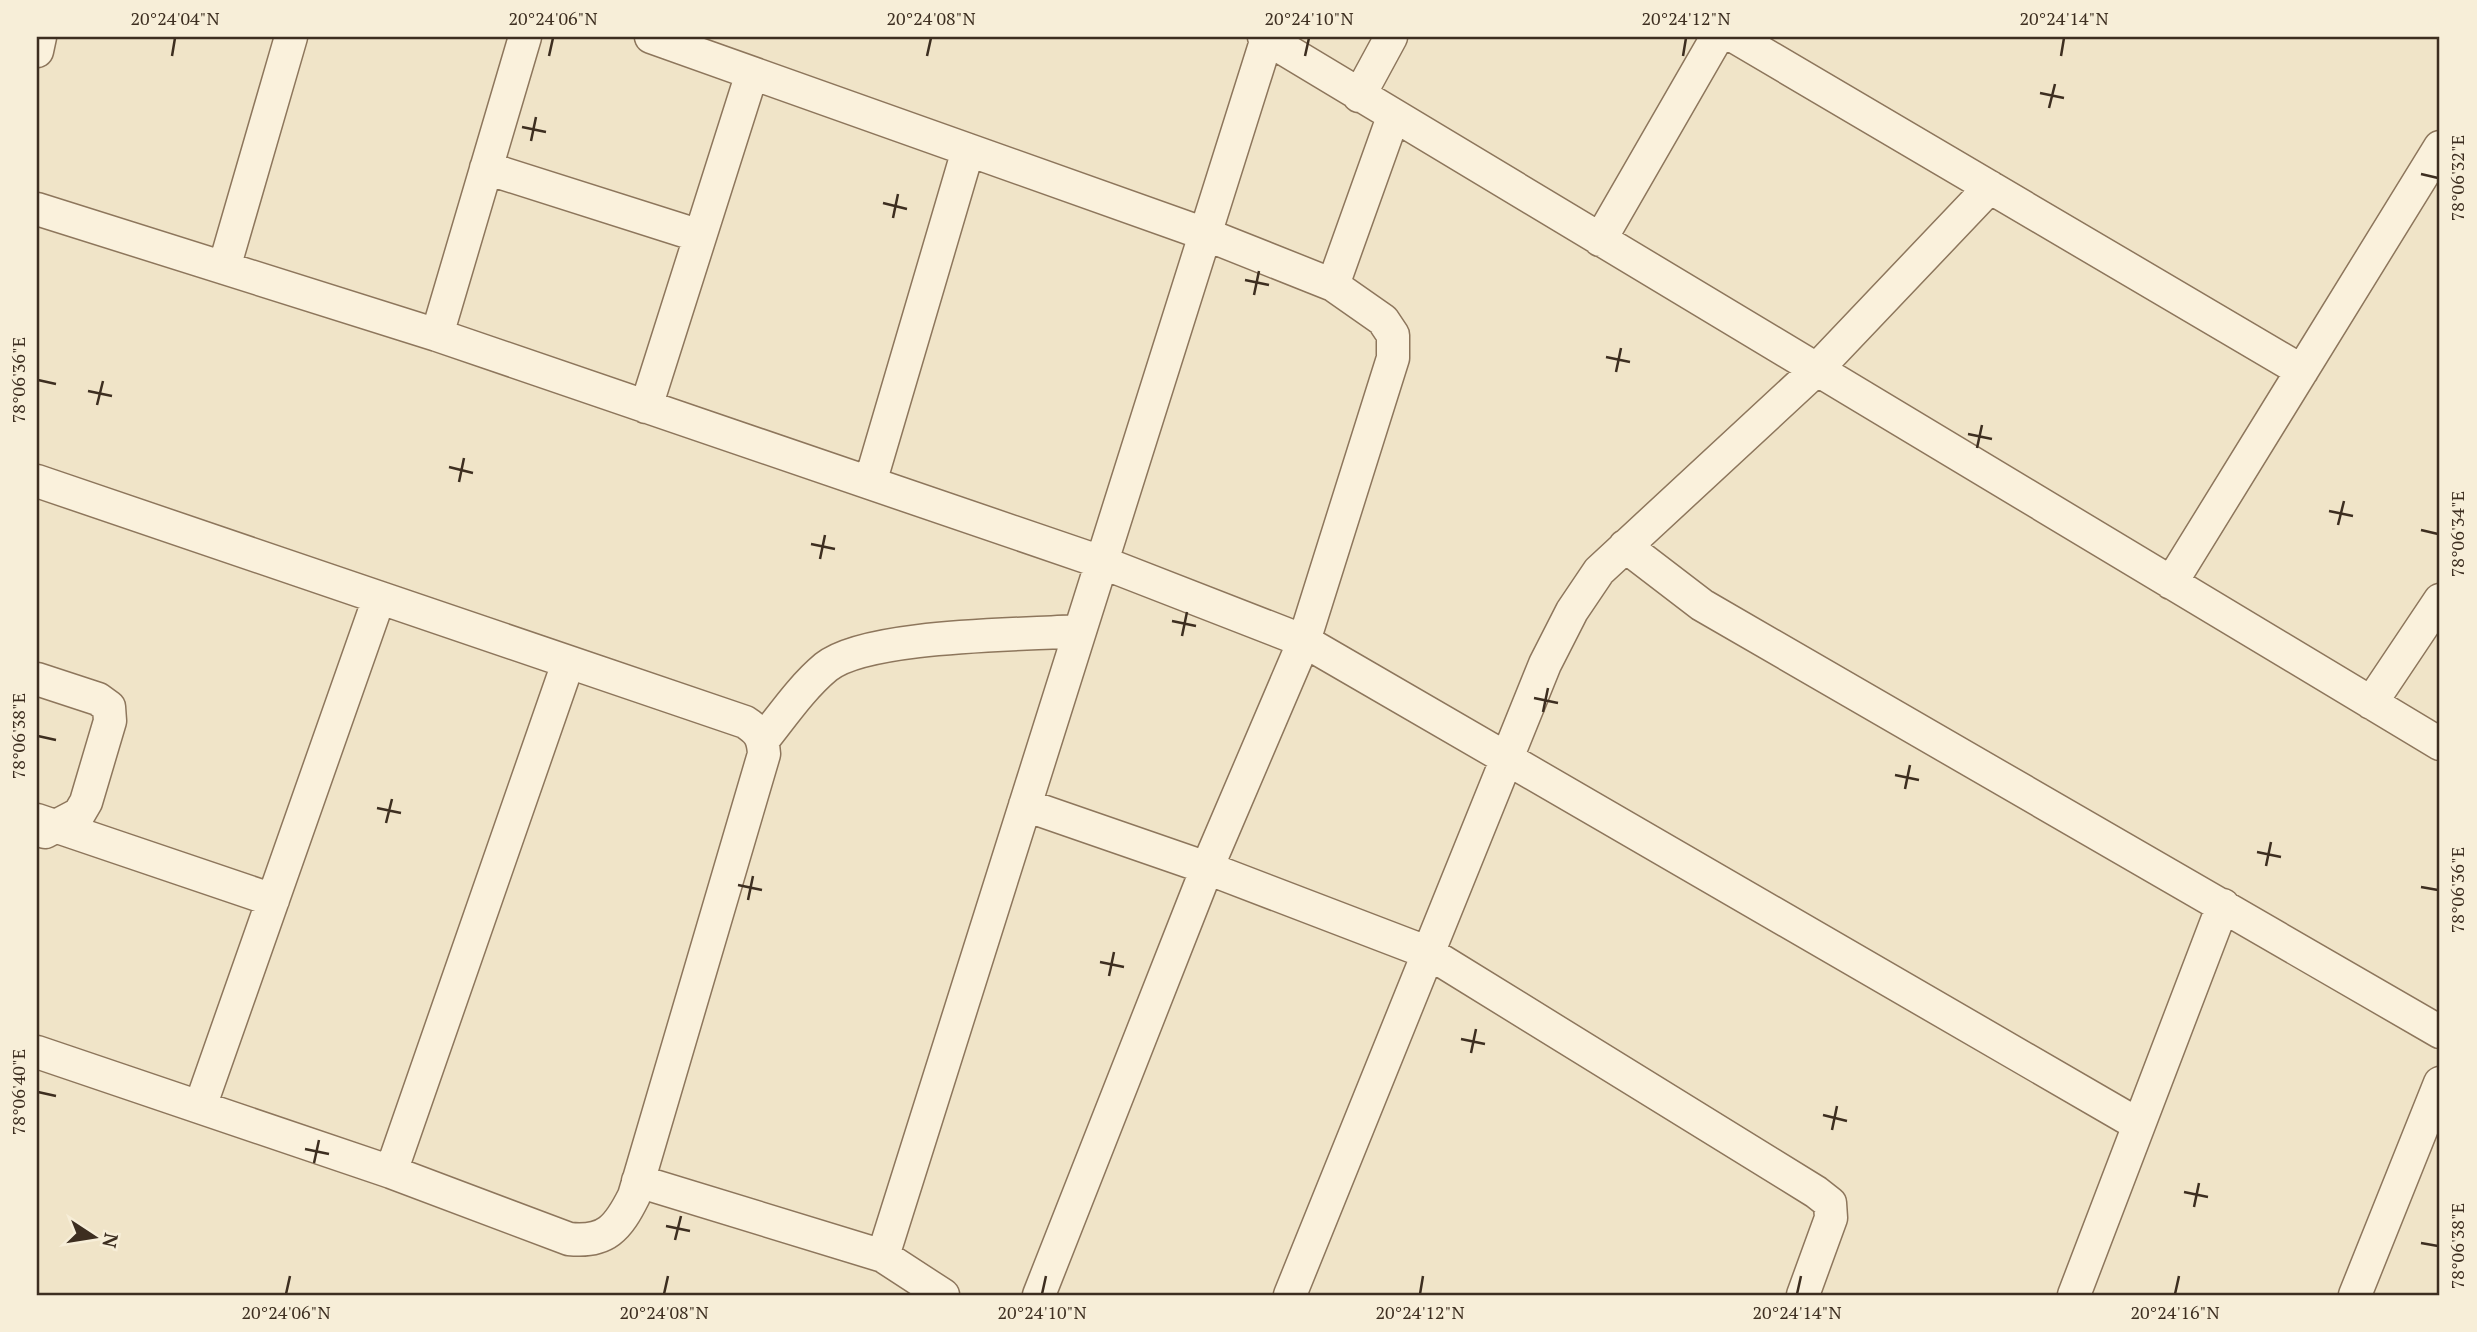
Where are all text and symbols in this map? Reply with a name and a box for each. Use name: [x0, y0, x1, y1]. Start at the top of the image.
text: 20°24'04"N: [130, 6, 220, 30]
text: 20°24'06"N: [508, 6, 598, 30]
text: 20°24'08"N: [886, 6, 976, 30]
text: 20°24'10"N: [1264, 6, 1354, 30]
text: 20°24'12"N: [1641, 6, 1731, 30]
text: 20°24'14"N: [2019, 6, 2109, 30]
text: 78°06'32"E: [2445, 135, 2469, 221]
text: 78°06'36"E: [6, 337, 30, 423]
text: 78°06'34"E: [2445, 491, 2469, 577]
text: 78°06'38"E: [6, 693, 30, 779]
text: 78°06'36"E: [2445, 847, 2469, 933]
text: 78°06'40"E: [6, 1049, 30, 1135]
north arrow: [60, 1202, 130, 1272]
text: 78°06'38"E: [2445, 1203, 2469, 1289]
text: N: [97, 1231, 125, 1251]
text: 20°24'06"N: [241, 1300, 331, 1324]
text: 20°24'08"N: [619, 1300, 709, 1324]
text: 20°24'10"N: [997, 1300, 1087, 1324]
text: 20°24'12"N: [1375, 1300, 1465, 1324]
text: 20°24'14"N: [1752, 1300, 1842, 1324]
text: 20°24'16"N: [2130, 1300, 2220, 1324]

